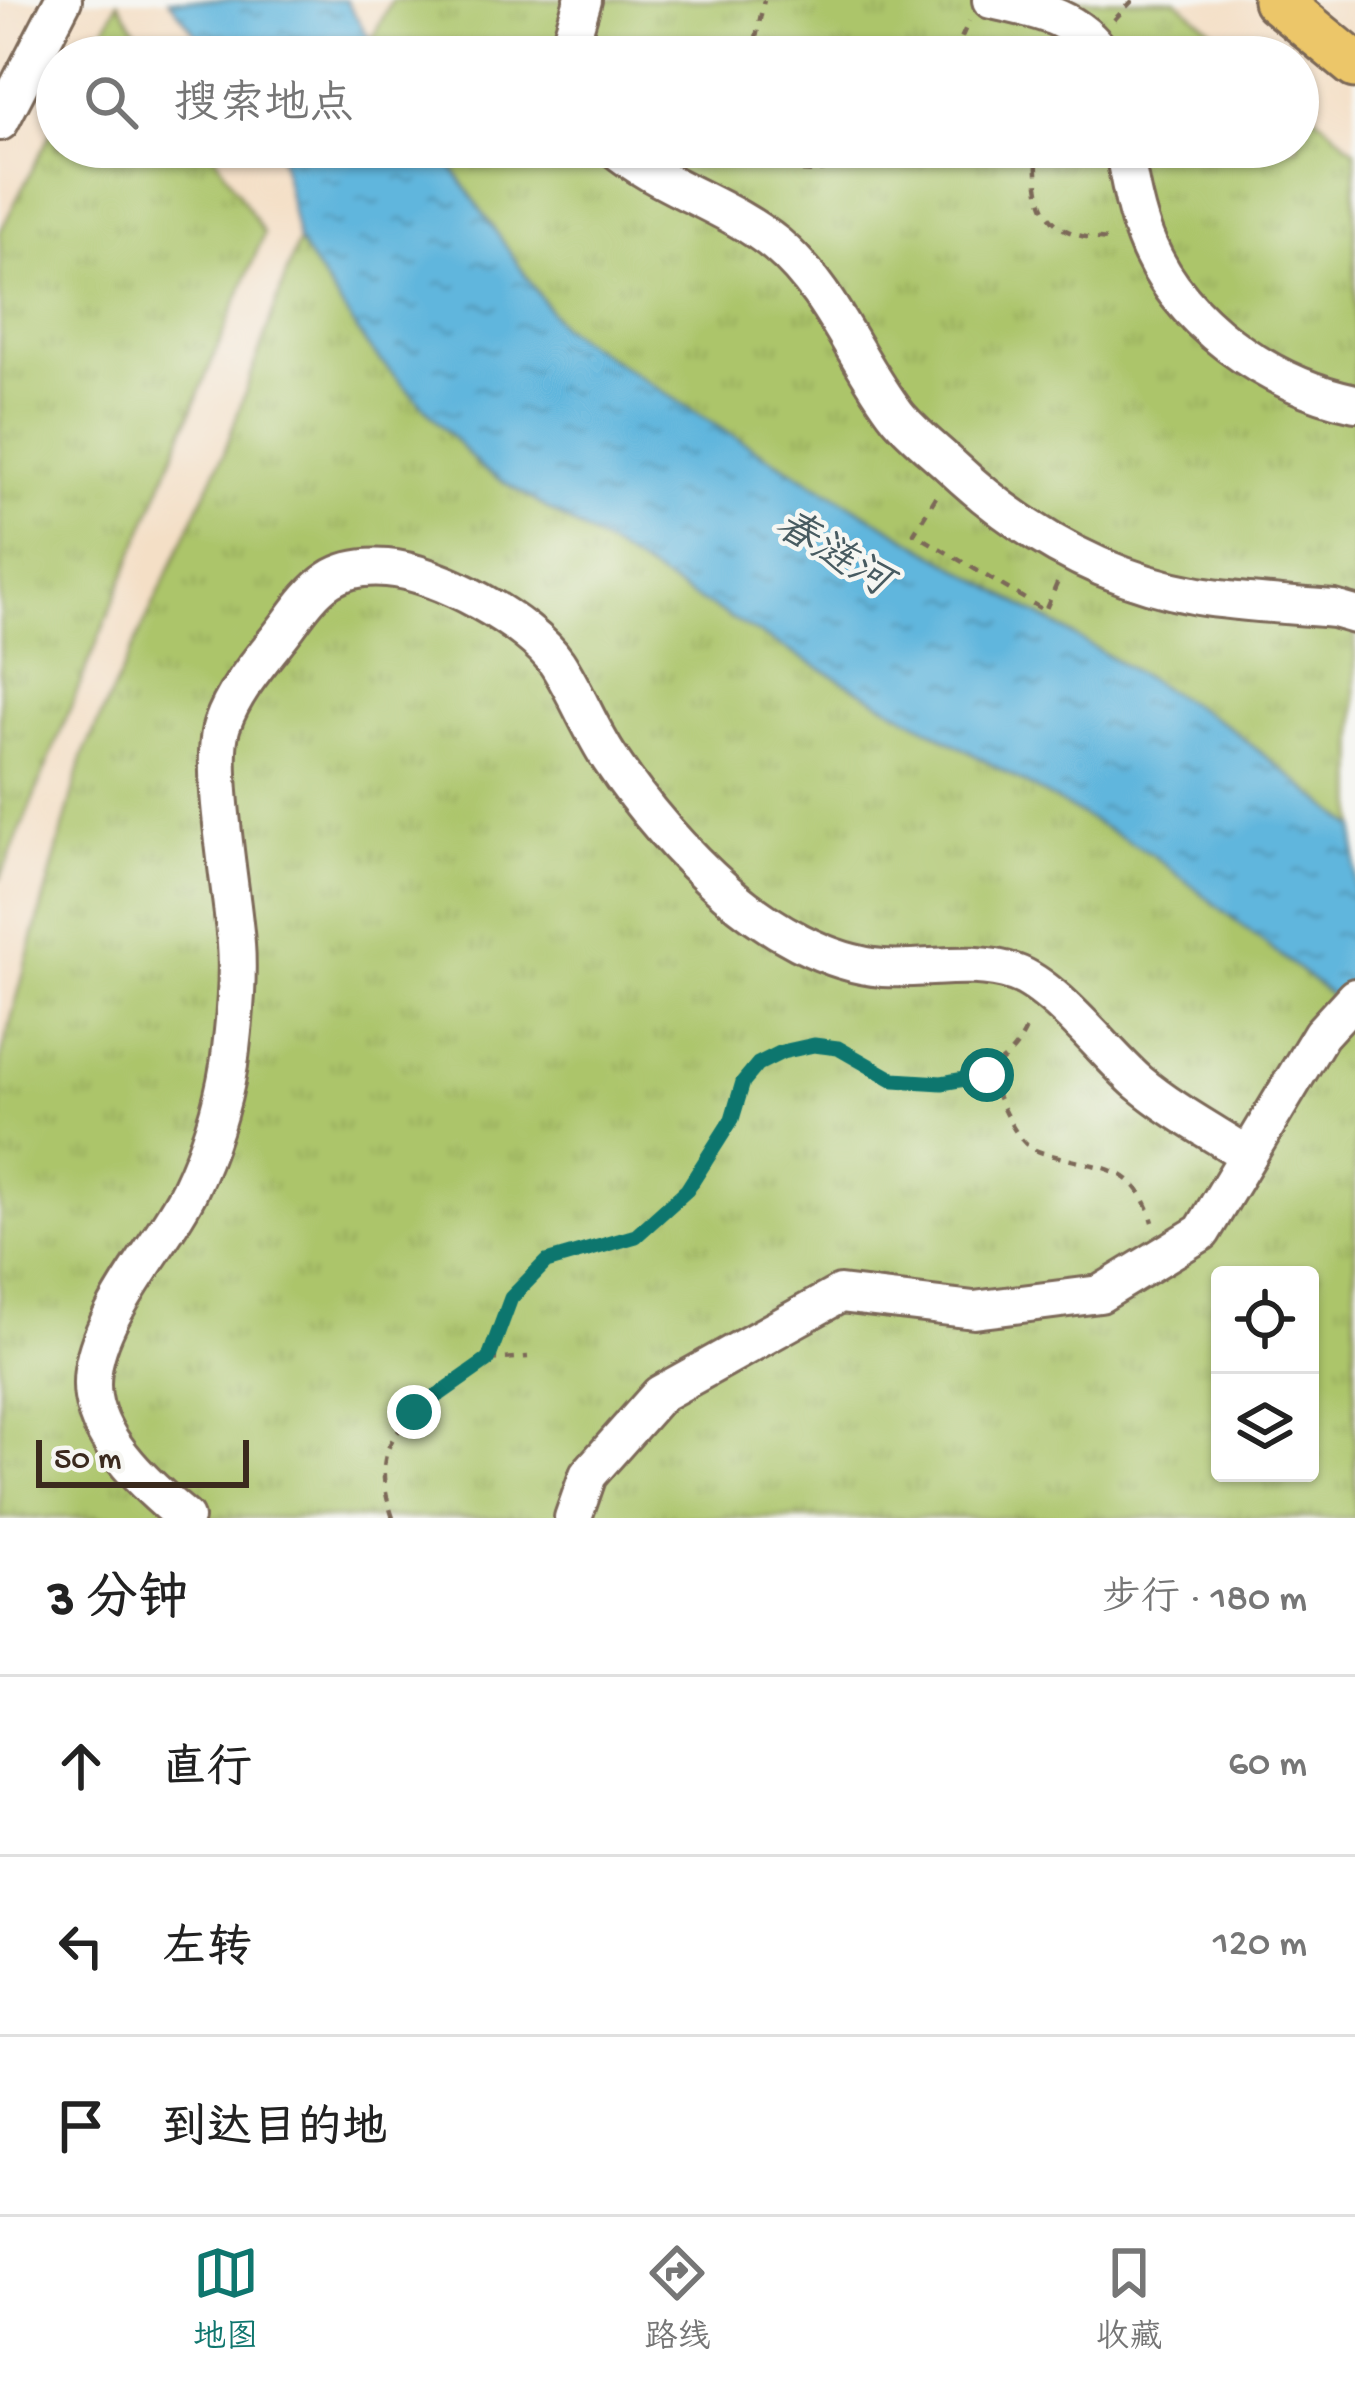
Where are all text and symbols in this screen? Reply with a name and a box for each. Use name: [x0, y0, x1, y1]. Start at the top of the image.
search box: [36, 36, 1319, 168]
icon: search: [78, 69, 144, 135]
text: 搜索地点: [174, 81, 354, 134]
water label: 春涟河: [765, 500, 904, 613]
route start: [960, 1048, 1014, 1102]
map controls: [1211, 1266, 1319, 1482]
button: locate: [1211, 1266, 1319, 1374]
button: layers: [1211, 1374, 1319, 1482]
route end: [387, 1385, 441, 1439]
scale bar: [36, 1434, 249, 1487]
text: 50 m: [54, 1442, 121, 1480]
text: 3 分钟: [48, 1573, 189, 1633]
text: 步行 · 180 m: [1102, 1578, 1307, 1624]
icon: ahead: [48, 1733, 114, 1799]
text: 60 m: [1228, 1743, 1307, 1789]
text: 直行: [162, 1745, 252, 1798]
icon: left: [48, 1913, 114, 1979]
text: 120 m: [1213, 1923, 1307, 1969]
text: 左转: [162, 1925, 252, 1978]
icon: arrive: [48, 2093, 114, 2159]
text: 到达目的地: [162, 2105, 387, 2158]
tab: 地图: [193, 2240, 259, 2359]
tab: 路线: [644, 2240, 710, 2359]
tab: 收藏: [1096, 2240, 1162, 2359]

